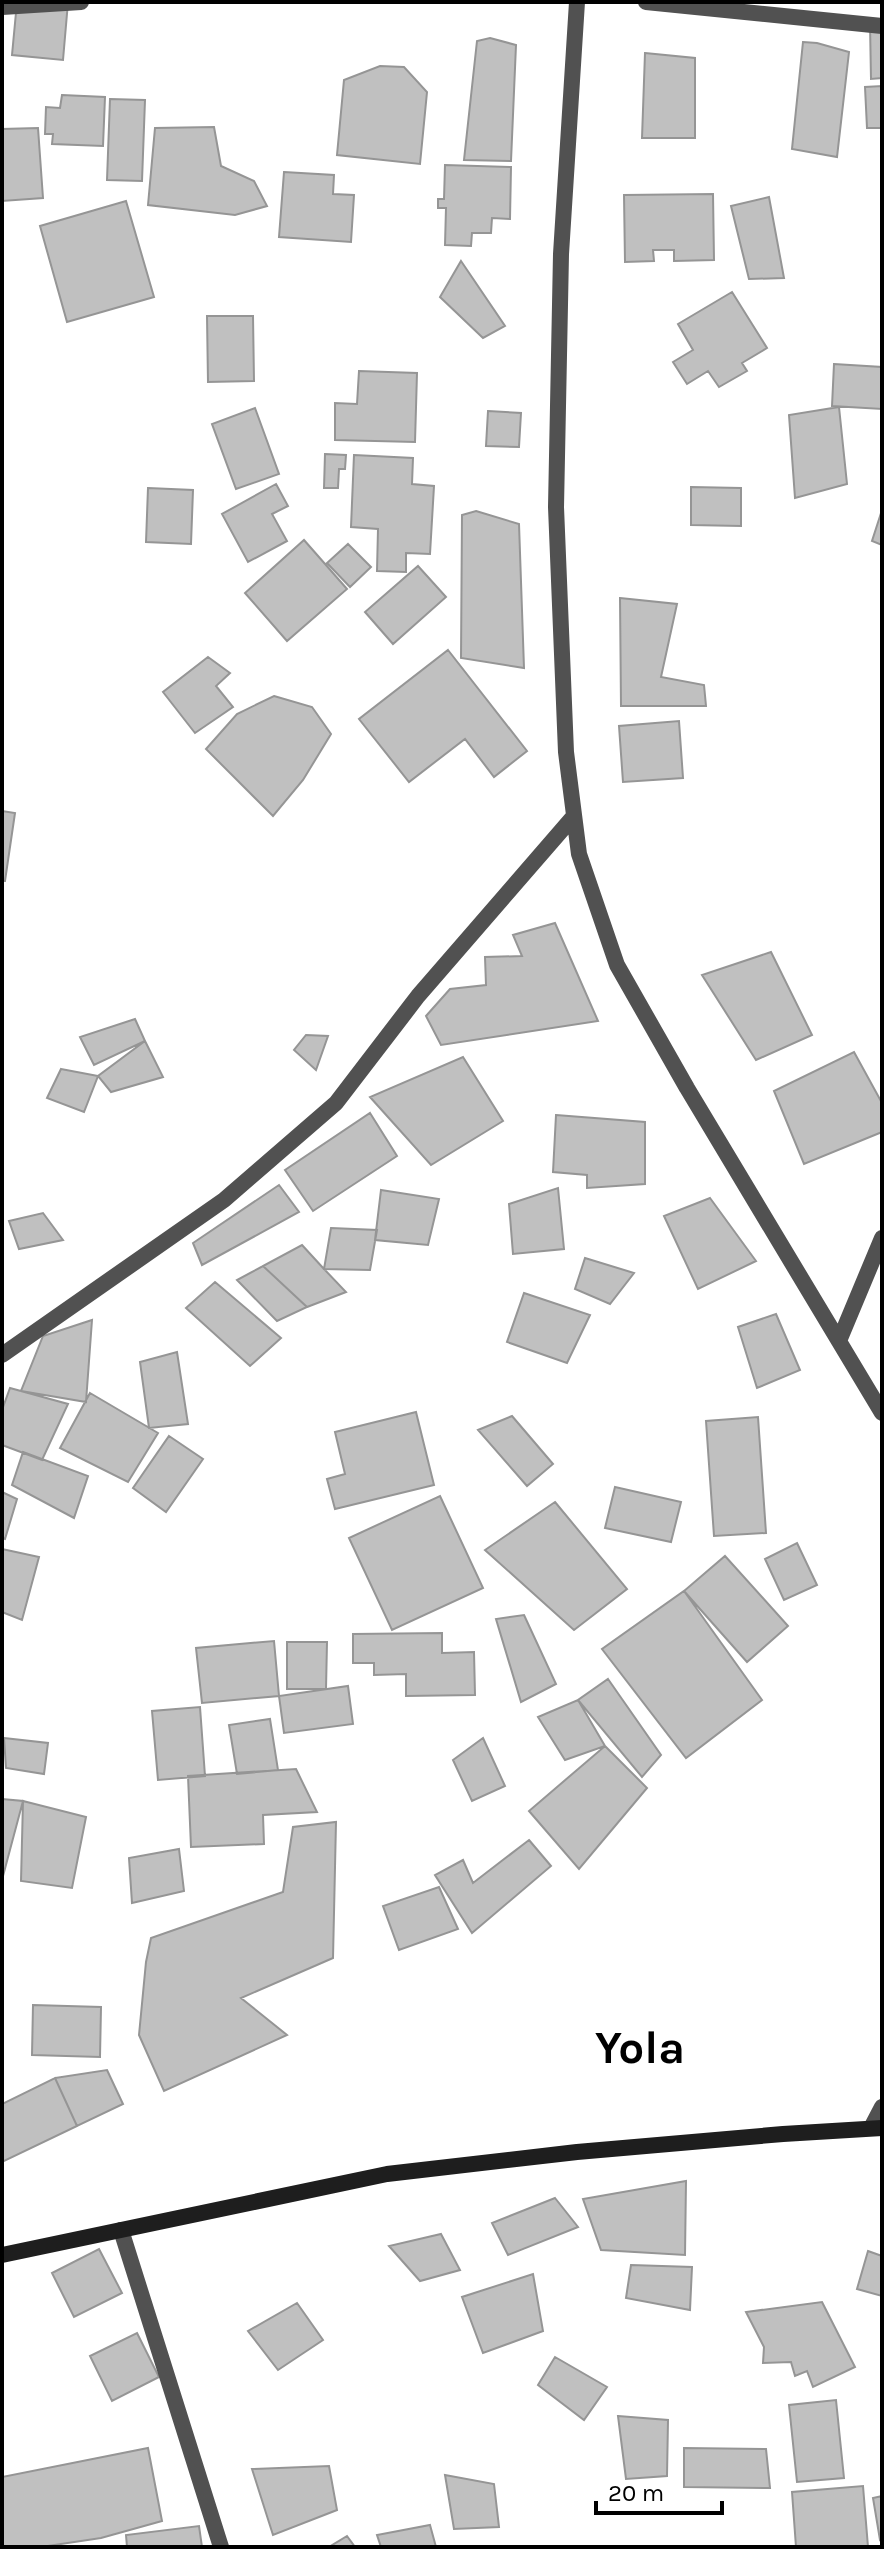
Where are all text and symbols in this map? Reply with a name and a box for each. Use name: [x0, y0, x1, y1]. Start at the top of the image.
district label: Yola: [595, 2021, 685, 2075]
scale bar: [596, 2465, 722, 2515]
text: 20 m: [608, 2479, 664, 2507]

